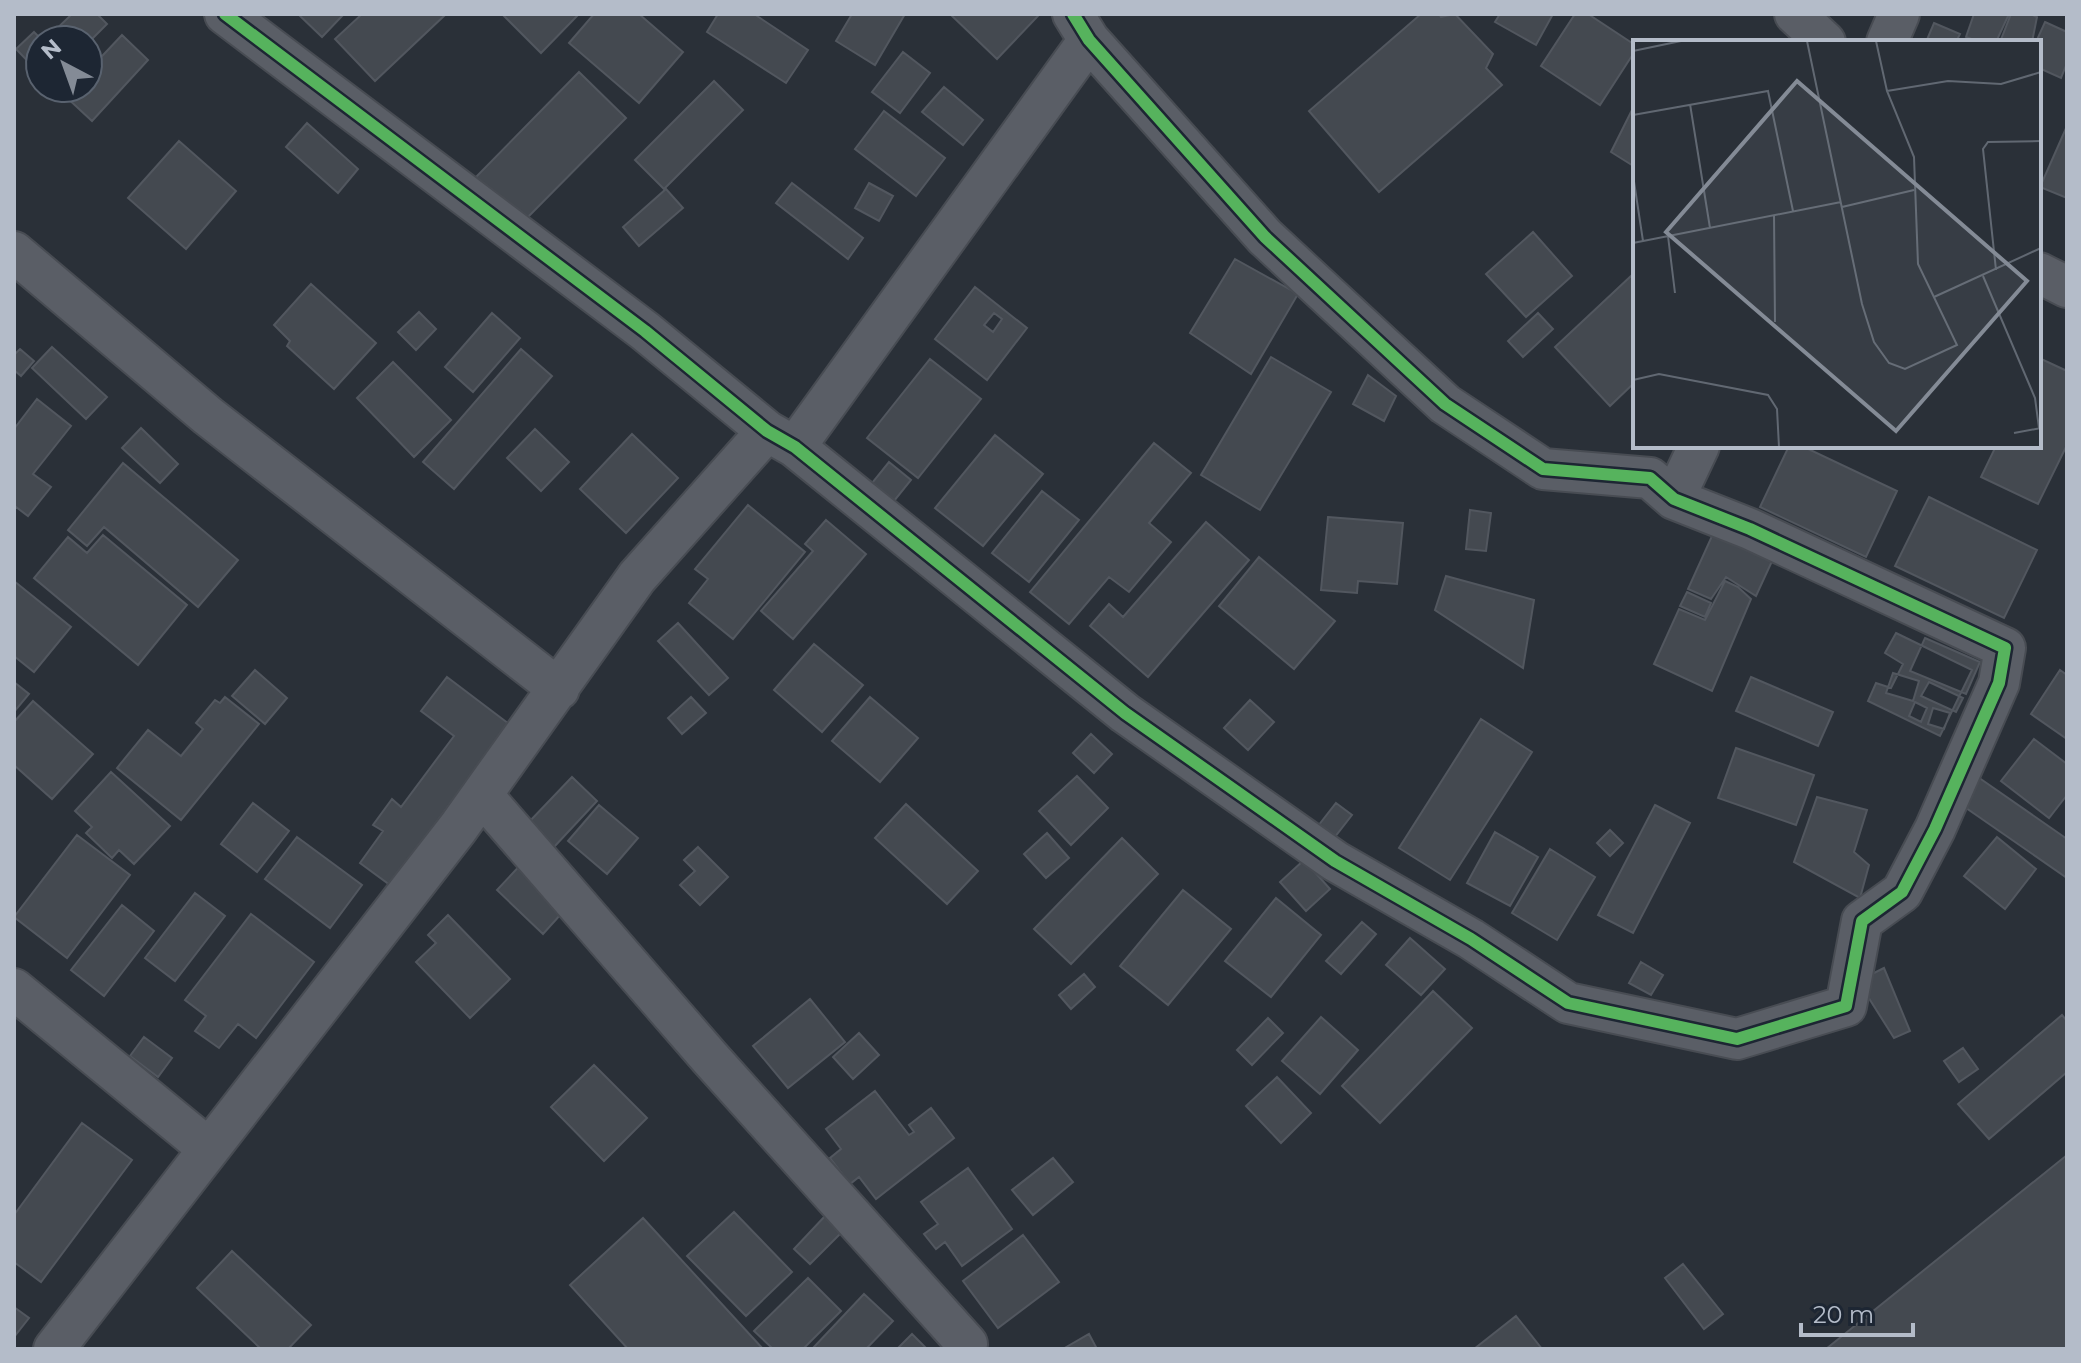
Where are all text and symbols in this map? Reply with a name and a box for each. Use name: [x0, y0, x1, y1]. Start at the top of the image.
north arrow: [24, 24, 104, 104]
text: N: [36, 33, 67, 65]
inset map: [1633, 40, 2041, 448]
scale bar: [1801, 1287, 1913, 1337]
text: 20 m: [1813, 1300, 1874, 1329]

